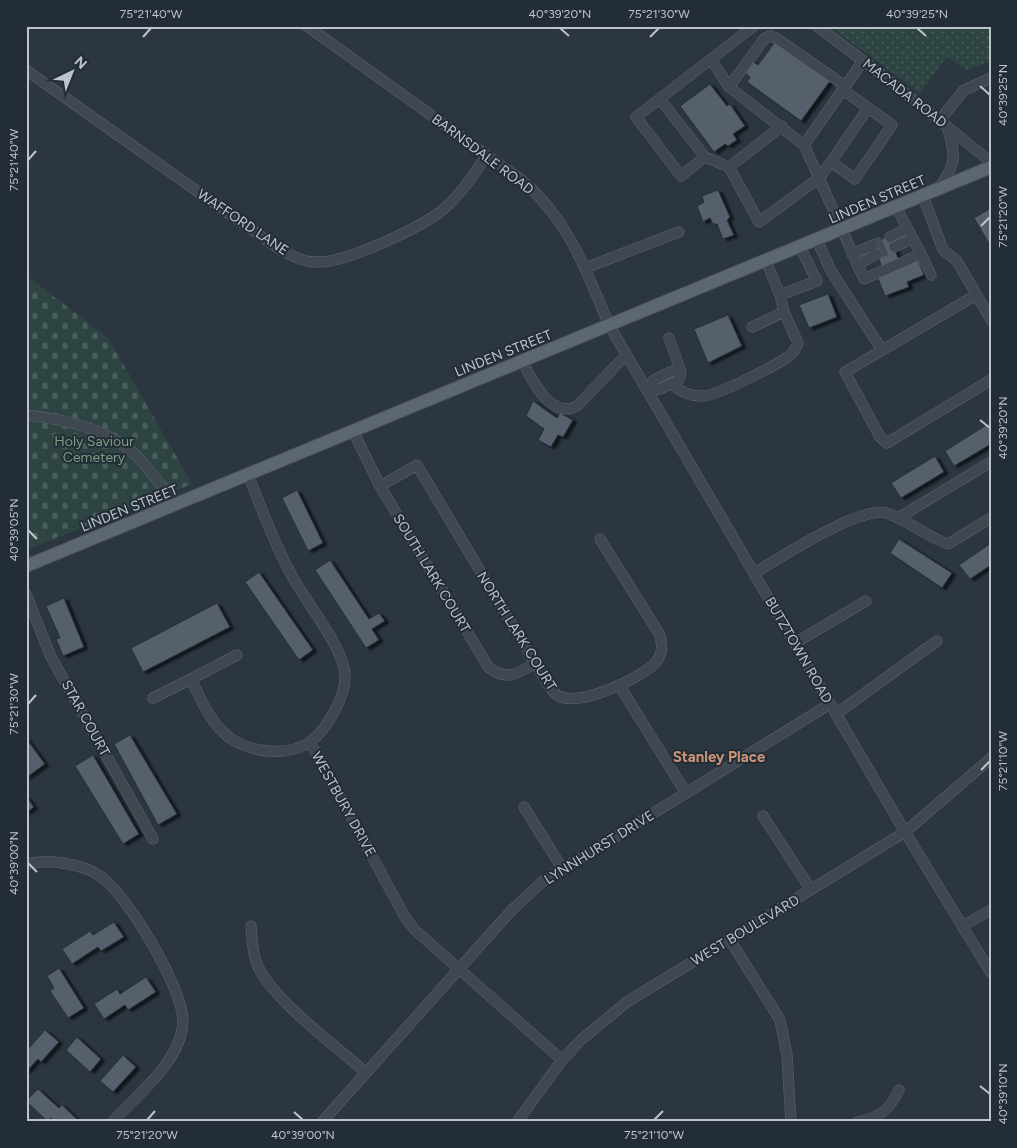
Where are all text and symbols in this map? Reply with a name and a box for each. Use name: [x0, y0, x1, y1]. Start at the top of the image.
text: 75°21'40"W: [120, 7, 183, 21]
text: 40°39'20"N: [529, 7, 591, 21]
text: 75°21'30"W: [628, 7, 690, 21]
text: 40°39'25"N: [886, 7, 948, 21]
north arrow: [48, 48, 98, 98]
text: N: [71, 53, 90, 73]
street label: MACADA ROAD: [859, 55, 950, 131]
text: 40°39'25"N: [996, 64, 1010, 126]
street label: BARNSDALE ROAD: [428, 111, 537, 198]
text: 75°21'40"W: [7, 128, 21, 191]
street label: LINDEN STREET: [826, 171, 928, 228]
street label: WAFFORD LANE: [194, 186, 292, 259]
text: 75°21'20"W: [996, 186, 1010, 248]
street label: LINDEN STREET: [452, 326, 555, 381]
text: 40°39'20"N: [996, 397, 1010, 459]
park label: Holy Saviour Cemetery: [54, 433, 134, 466]
street label: LINDEN STREET: [78, 481, 181, 536]
text: 40°39'05"N: [7, 498, 21, 562]
street label: SOUTH LARK COURT: [389, 511, 474, 636]
street label: NORTH LARK COURT: [473, 569, 560, 694]
street label: BUTZTOWN ROAD: [761, 594, 836, 706]
text: 75°21'30"W: [7, 673, 21, 735]
street label: STAR COURT: [58, 677, 114, 759]
text: 75°21'10"W: [996, 731, 1010, 791]
district label: Stanley Place: [673, 748, 766, 766]
street label: WESTBURY DRIVE: [308, 749, 379, 860]
street label: LYNNHURST DRIVE: [541, 807, 657, 888]
text: 40°39'00"N: [7, 831, 21, 895]
street label: WEST BOULEVARD: [688, 891, 803, 969]
text: 40°39'10"N: [996, 1063, 1010, 1125]
text: 75°21'20"W: [116, 1128, 178, 1142]
text: 40°39'00"N: [271, 1128, 335, 1142]
text: 75°21'10"W: [624, 1128, 684, 1142]

